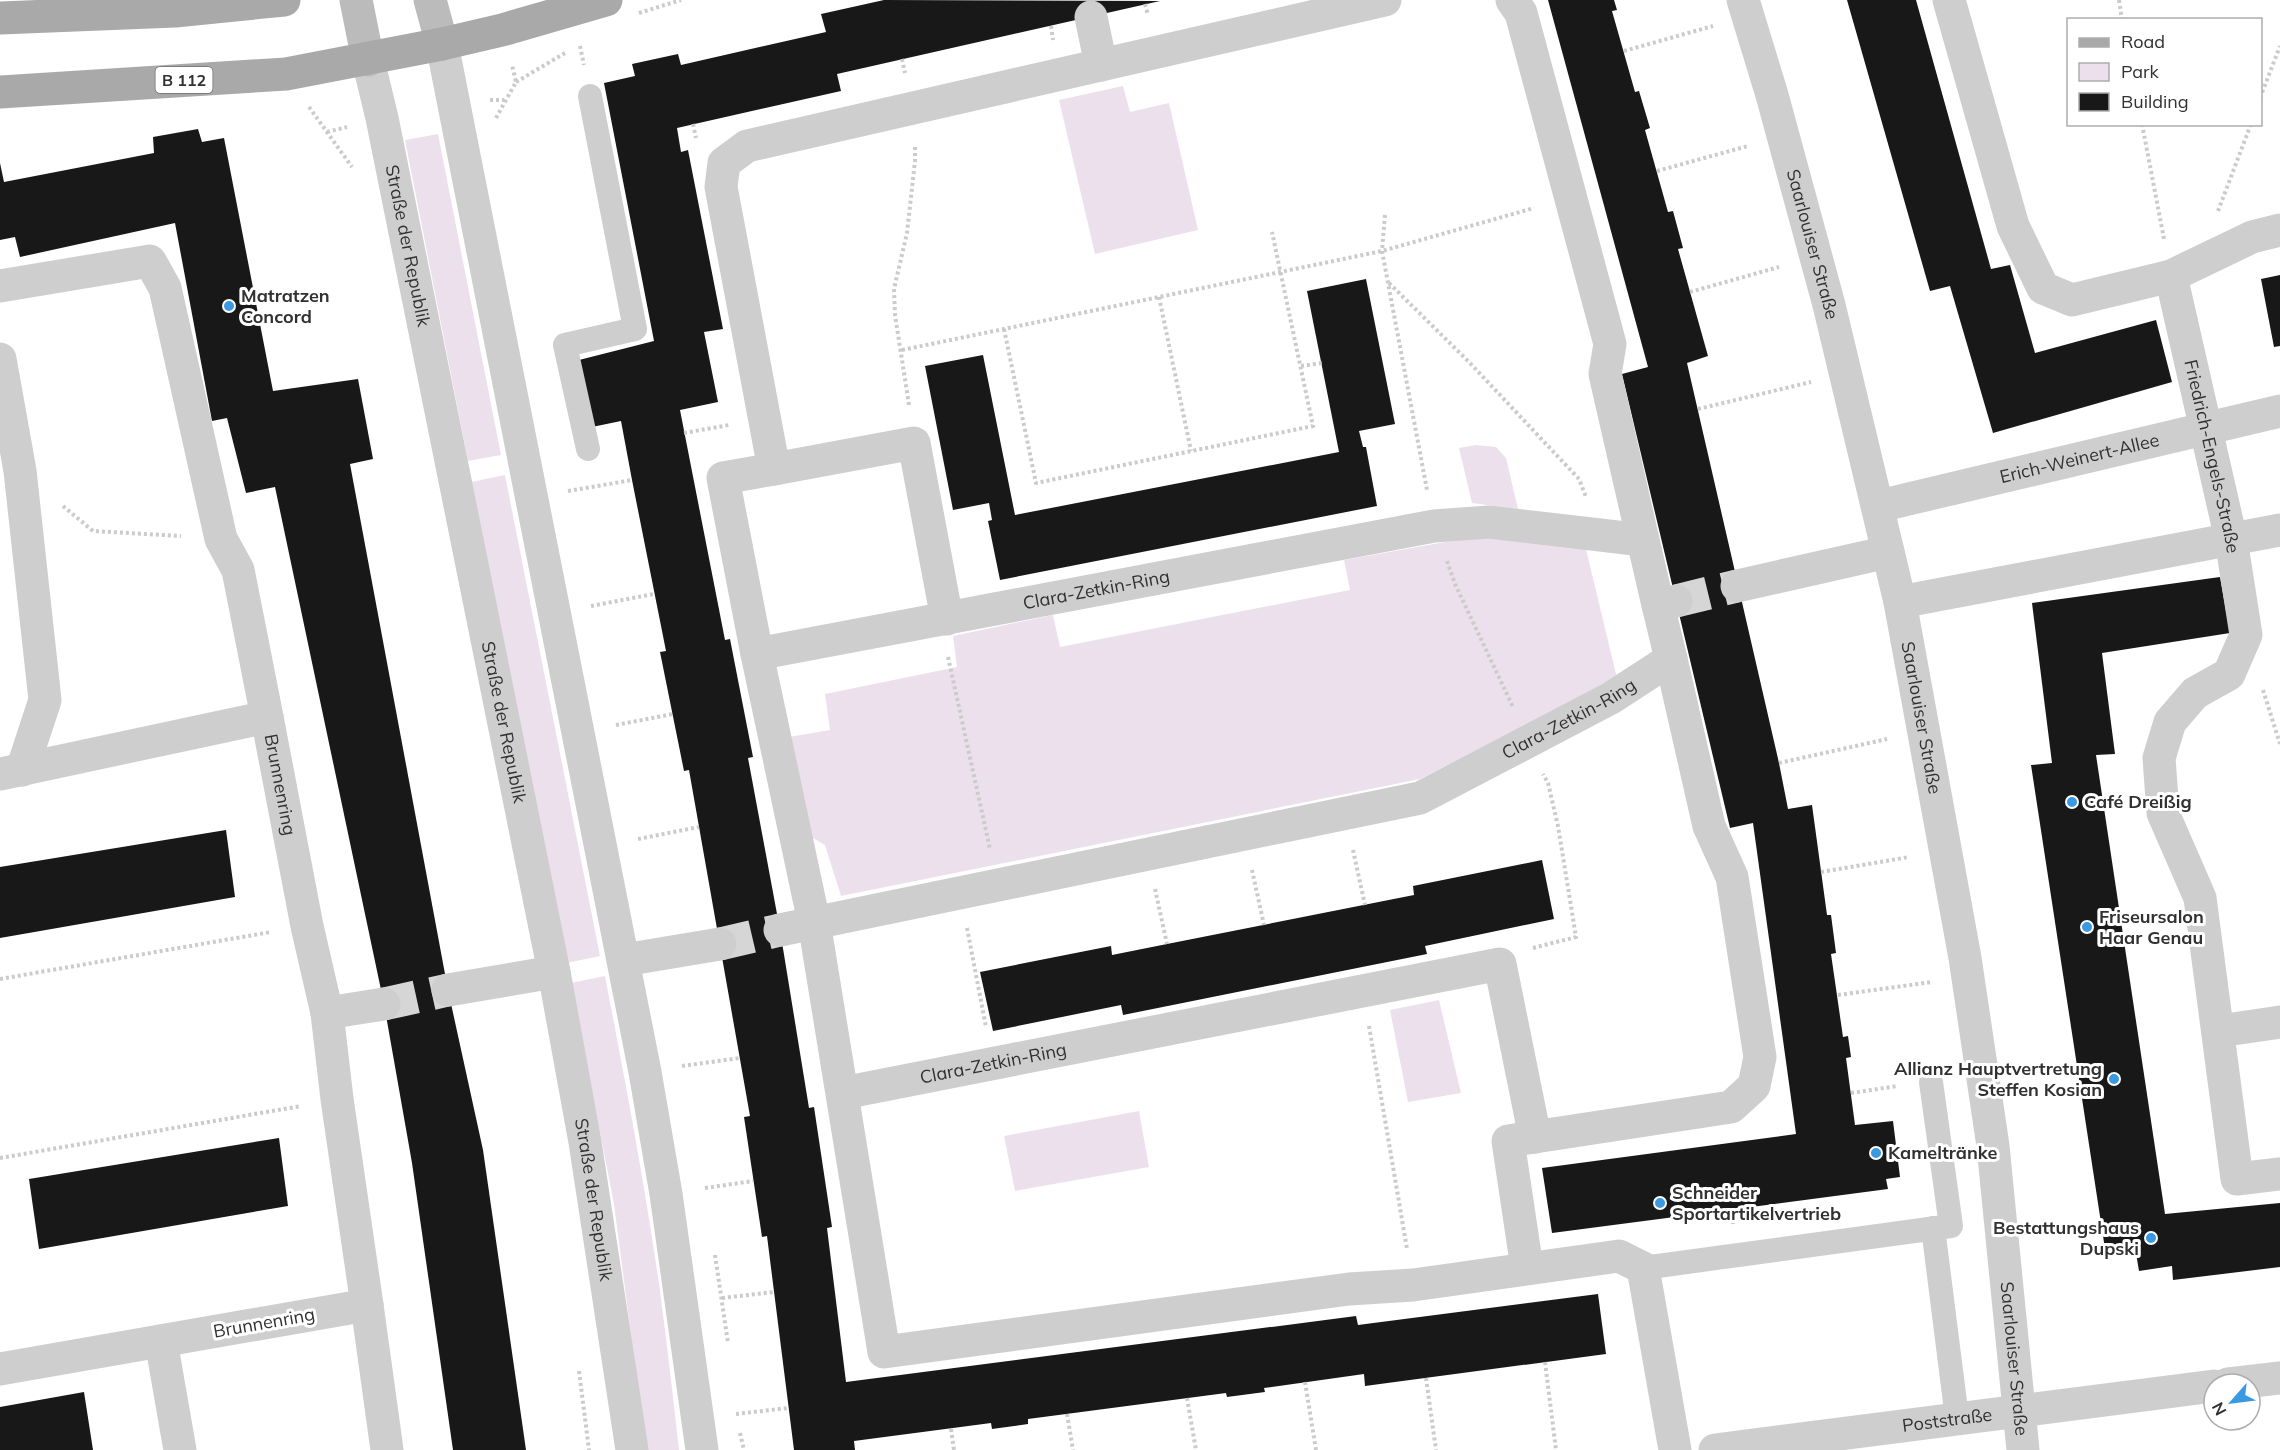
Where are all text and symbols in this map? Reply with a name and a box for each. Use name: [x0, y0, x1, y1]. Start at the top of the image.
legend: [2067, 18, 2262, 126]
text: Road: [2121, 30, 2165, 53]
text: Park: [2121, 60, 2160, 83]
road number: B 112: [156, 67, 213, 93]
text: Building: [2121, 90, 2189, 113]
street label: Straße der Republik: [381, 163, 436, 329]
street label: Saarlouiser Straße: [1782, 167, 1844, 322]
place label: Matratzen Concord: [241, 284, 330, 328]
marker: Matratzen Concord: [222, 299, 236, 313]
street label: Friedrich-Engels-Straße: [2179, 357, 2245, 555]
street label: Erich-Weinert-Allee: [1997, 428, 2161, 488]
street label: Clara-Zetkin-Ring: [1021, 564, 1172, 614]
street label: Straße der Republik: [477, 639, 532, 806]
street label: Saarlouiser Straße: [1896, 640, 1947, 796]
street label: Clara-Zetkin-Ring: [1498, 673, 1640, 764]
street label: Brunnenring: [259, 732, 301, 837]
place label: Café Dreißig: [2084, 790, 2192, 813]
marker: Café Dreißig: [2065, 795, 2079, 809]
place label: Friseursalon Haar Genau: [2099, 905, 2204, 949]
marker: Friseursalon Haar Genau: [2080, 920, 2094, 934]
street label: Clara-Zetkin-Ring: [918, 1037, 1068, 1089]
place label: Allianz Hauptvertretung Steffen Kosian: [1894, 1057, 2102, 1101]
marker: Allianz Hauptvertretung Steffen Kosian: [2107, 1072, 2121, 1086]
street label: Straße der Republik: [570, 1116, 618, 1283]
place label: Kameltränke: [1888, 1141, 1998, 1164]
marker: Kameltränke: [1869, 1146, 1883, 1160]
place label: Schneider Sportartikelvertrieb: [1672, 1181, 1841, 1225]
marker: Schneider Sportartikelvertrieb: [1653, 1196, 1667, 1210]
place label: Bestattungshaus Dupski: [1993, 1216, 2139, 1260]
marker: Bestattungshaus Dupski: [2144, 1231, 2158, 1245]
street label: Saarlouiser Straße: [1995, 1281, 2034, 1437]
street label: Brunnenring: [211, 1302, 317, 1343]
north arrow: [2202, 1372, 2262, 1432]
text: N: [2207, 1399, 2230, 1419]
street label: Poststraße: [1901, 1403, 1993, 1437]

